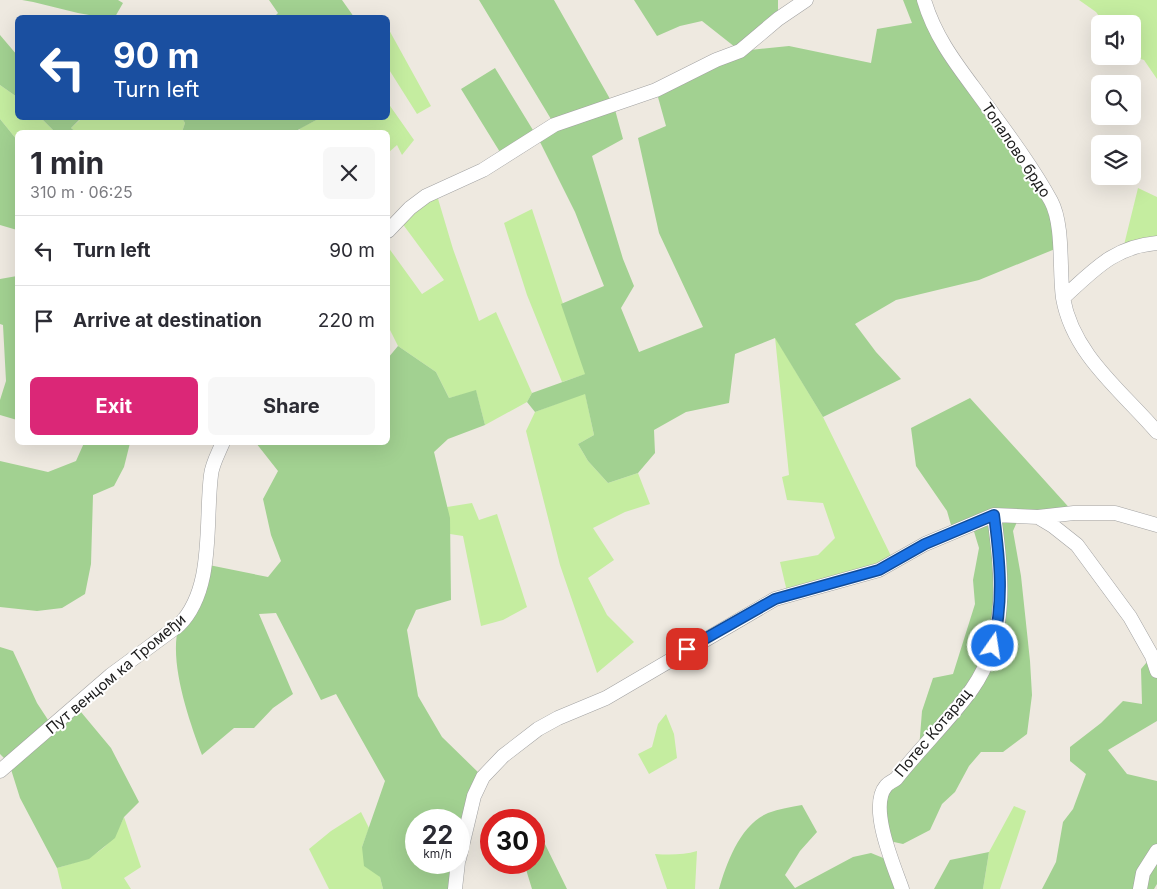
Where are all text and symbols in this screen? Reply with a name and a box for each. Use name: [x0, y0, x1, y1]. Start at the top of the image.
map controls: [1091, 15, 1141, 185]
button: sound: [1091, 15, 1141, 65]
text: 90 m: [113, 34, 200, 76]
icon: left: [30, 35, 95, 100]
button: search: [1091, 75, 1141, 125]
text: Turn left: [113, 76, 199, 102]
street label: Топалово брдо: [978, 99, 1055, 201]
button: layers: [1091, 135, 1141, 185]
text: 1 min: [30, 145, 104, 181]
button: close: [323, 147, 375, 199]
text: 310 m · 06:25: [30, 182, 133, 202]
icon: left: [30, 237, 58, 265]
text: Turn left: [73, 239, 151, 262]
text: 90 m: [329, 239, 375, 262]
icon: arrive: [30, 307, 58, 335]
text: Arrive at destination: [73, 309, 262, 332]
text: 220 m: [318, 309, 375, 332]
button: Exit: [30, 377, 198, 435]
button: Share: [208, 377, 375, 435]
street label: Пут венцом ка Тромеђи: [42, 610, 189, 738]
position arrow: [966, 619, 1018, 671]
pin: [666, 628, 708, 670]
icon: arrive: [673, 635, 701, 663]
street label: Потес Котарац: [890, 685, 975, 781]
speed limit sign: 30: [480, 809, 545, 874]
text: 22: [422, 820, 453, 850]
text: km/h: [423, 846, 452, 861]

